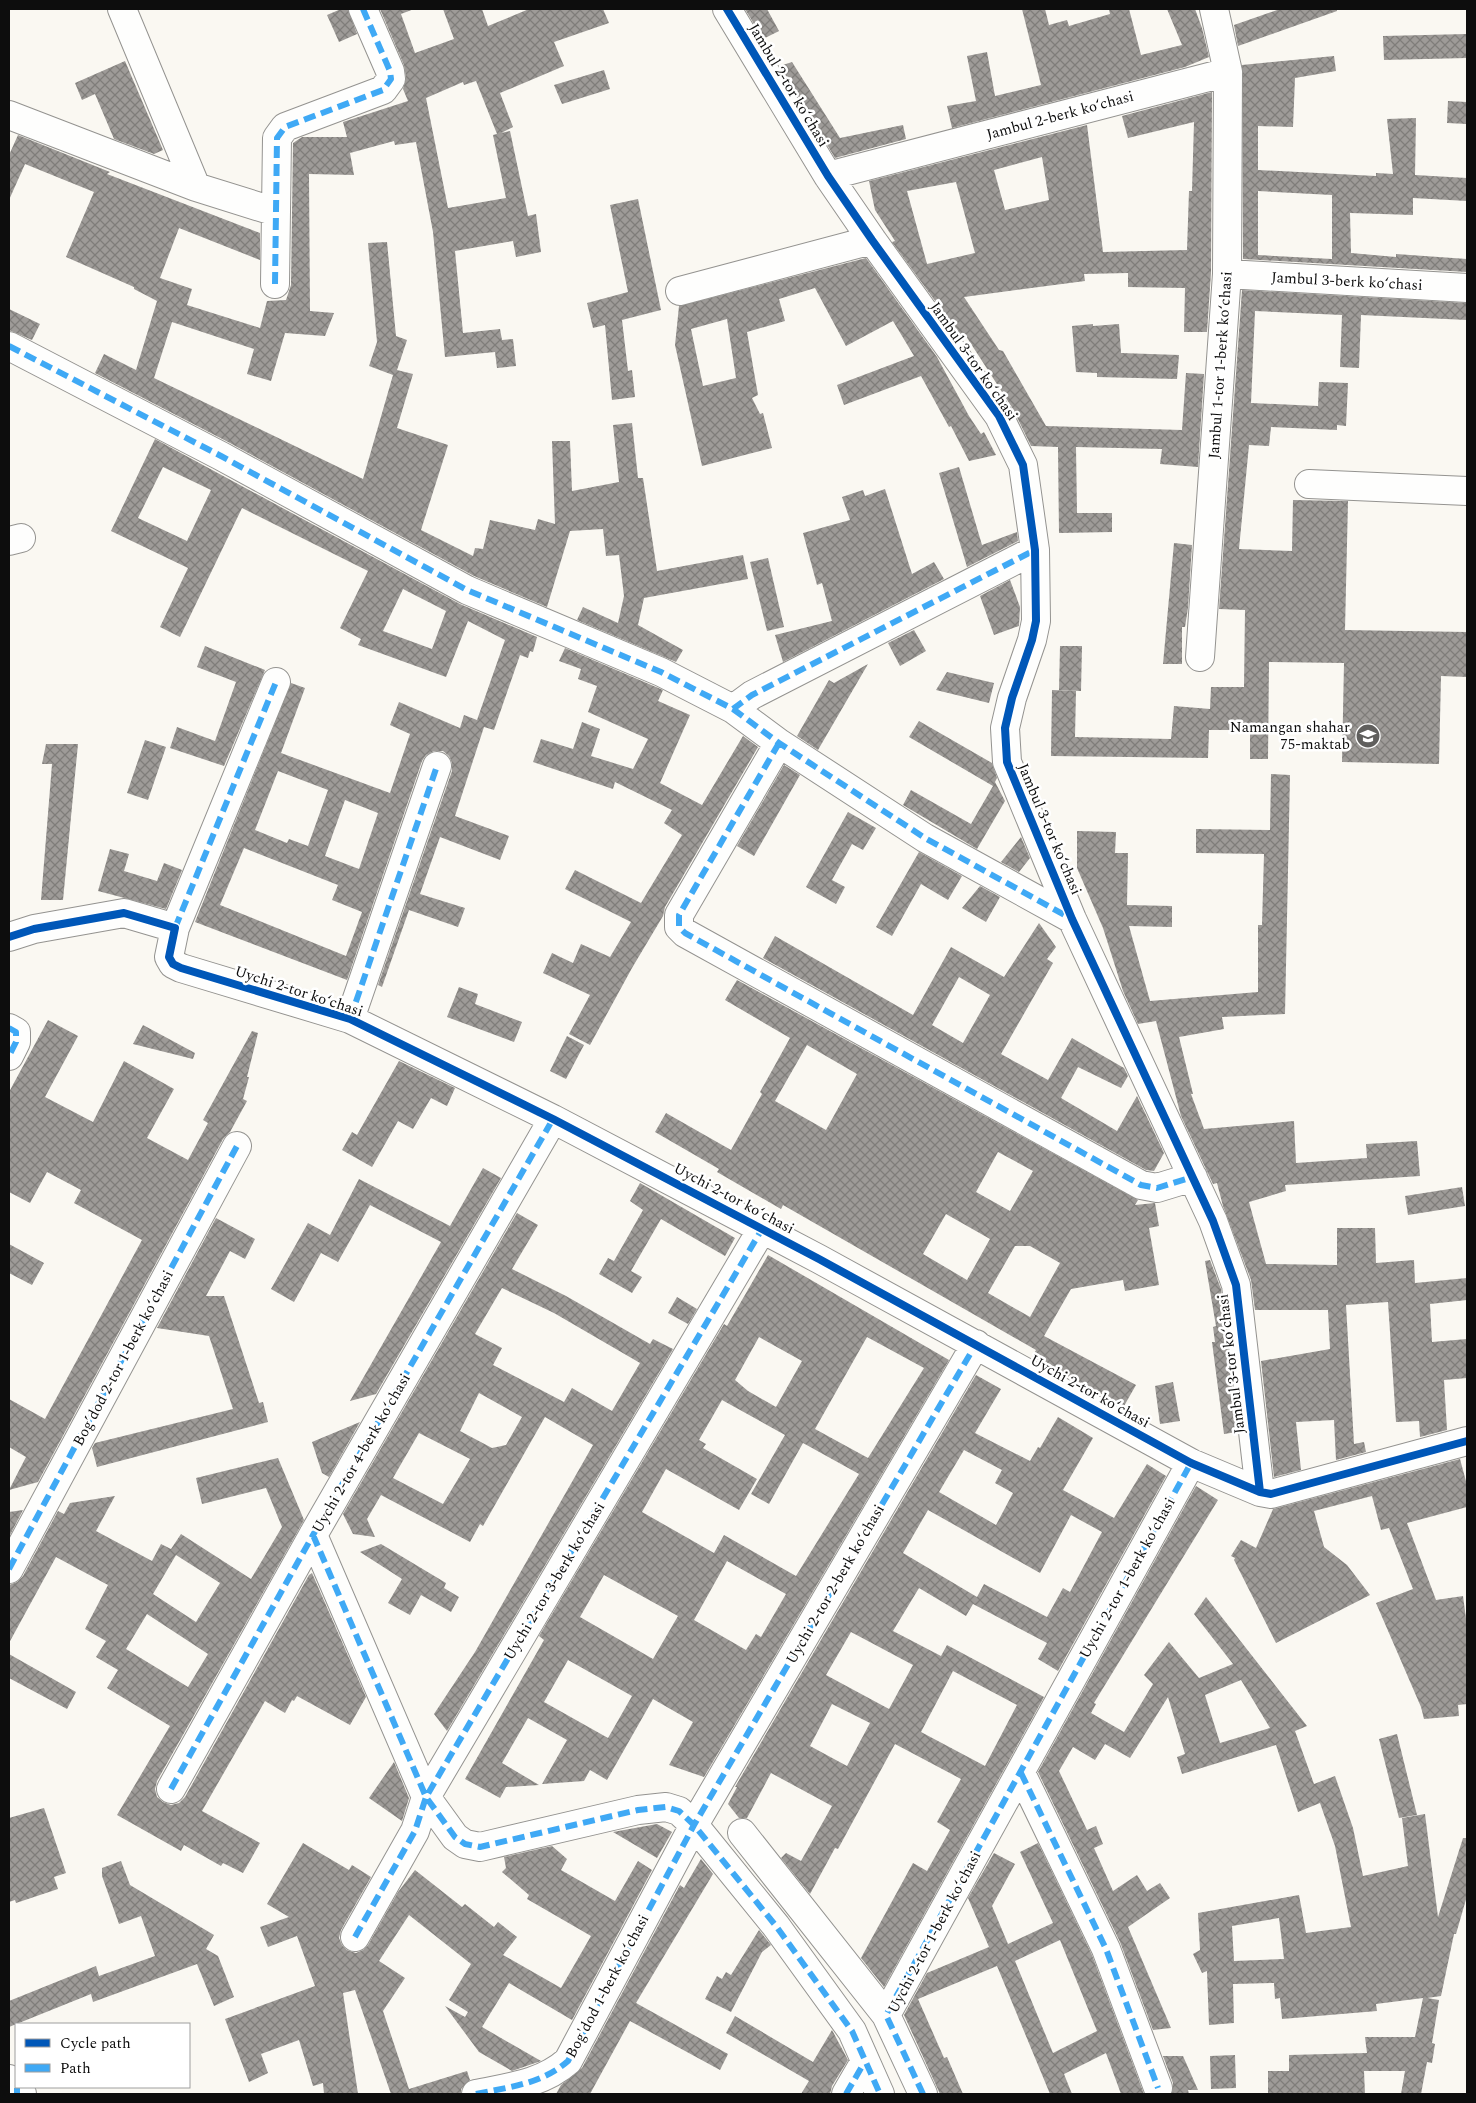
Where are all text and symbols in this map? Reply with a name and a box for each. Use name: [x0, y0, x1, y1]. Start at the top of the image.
street label: Jambul 2-tor koʻchasi: [742, 19, 835, 152]
street label: Jambul 2-berk koʻchasi: [984, 85, 1136, 146]
street label: Jambul 3-berk koʻchasi: [1271, 266, 1423, 297]
street label: Jambul 1-tor 1-berk koʻchasi: [1202, 271, 1239, 460]
street label: Jambul 3-tor koʻchasi: [924, 297, 1023, 426]
place label: Namangan shahar 75-maktab: [1230, 716, 1350, 756]
school or university icon: Namangan shahar 75-maktab: [1355, 723, 1381, 749]
street label: Jambul 3-tor koʻchasi: [1011, 760, 1088, 899]
street label: Uychi 2-tor koʻchasi: [232, 960, 366, 1023]
street label: Uychi 2-tor koʻchasi: [669, 1157, 798, 1240]
street label: Bogʼdod 2-tor 1-berk koʻchasi: [67, 1266, 180, 1450]
street label: Jambul 3-tor koʻchasi: [1211, 1293, 1252, 1435]
street label: Uychi 2-tor koʻchasi: [1026, 1349, 1154, 1434]
street label: Uychi 2-tor 4-berk koʻchasi: [306, 1369, 417, 1537]
street label: Uychi 2-tor 1-berk koʻchasi: [1073, 1493, 1181, 1663]
street label: Uychi 2-tor 3-berk koʻchasi: [498, 1498, 611, 1665]
street label: Uychi 2-tor 2-berk koʻchasi: [780, 1500, 891, 1668]
street label: Uychi 2-tor 1-berk koʻchasi: [882, 1847, 987, 2018]
street label: Bog'dod 1-berk koʻchasi: [560, 1910, 655, 2062]
legend: [15, 2023, 190, 2088]
text: Cycle path: [60, 2032, 131, 2055]
text: Path: [60, 2057, 91, 2080]

